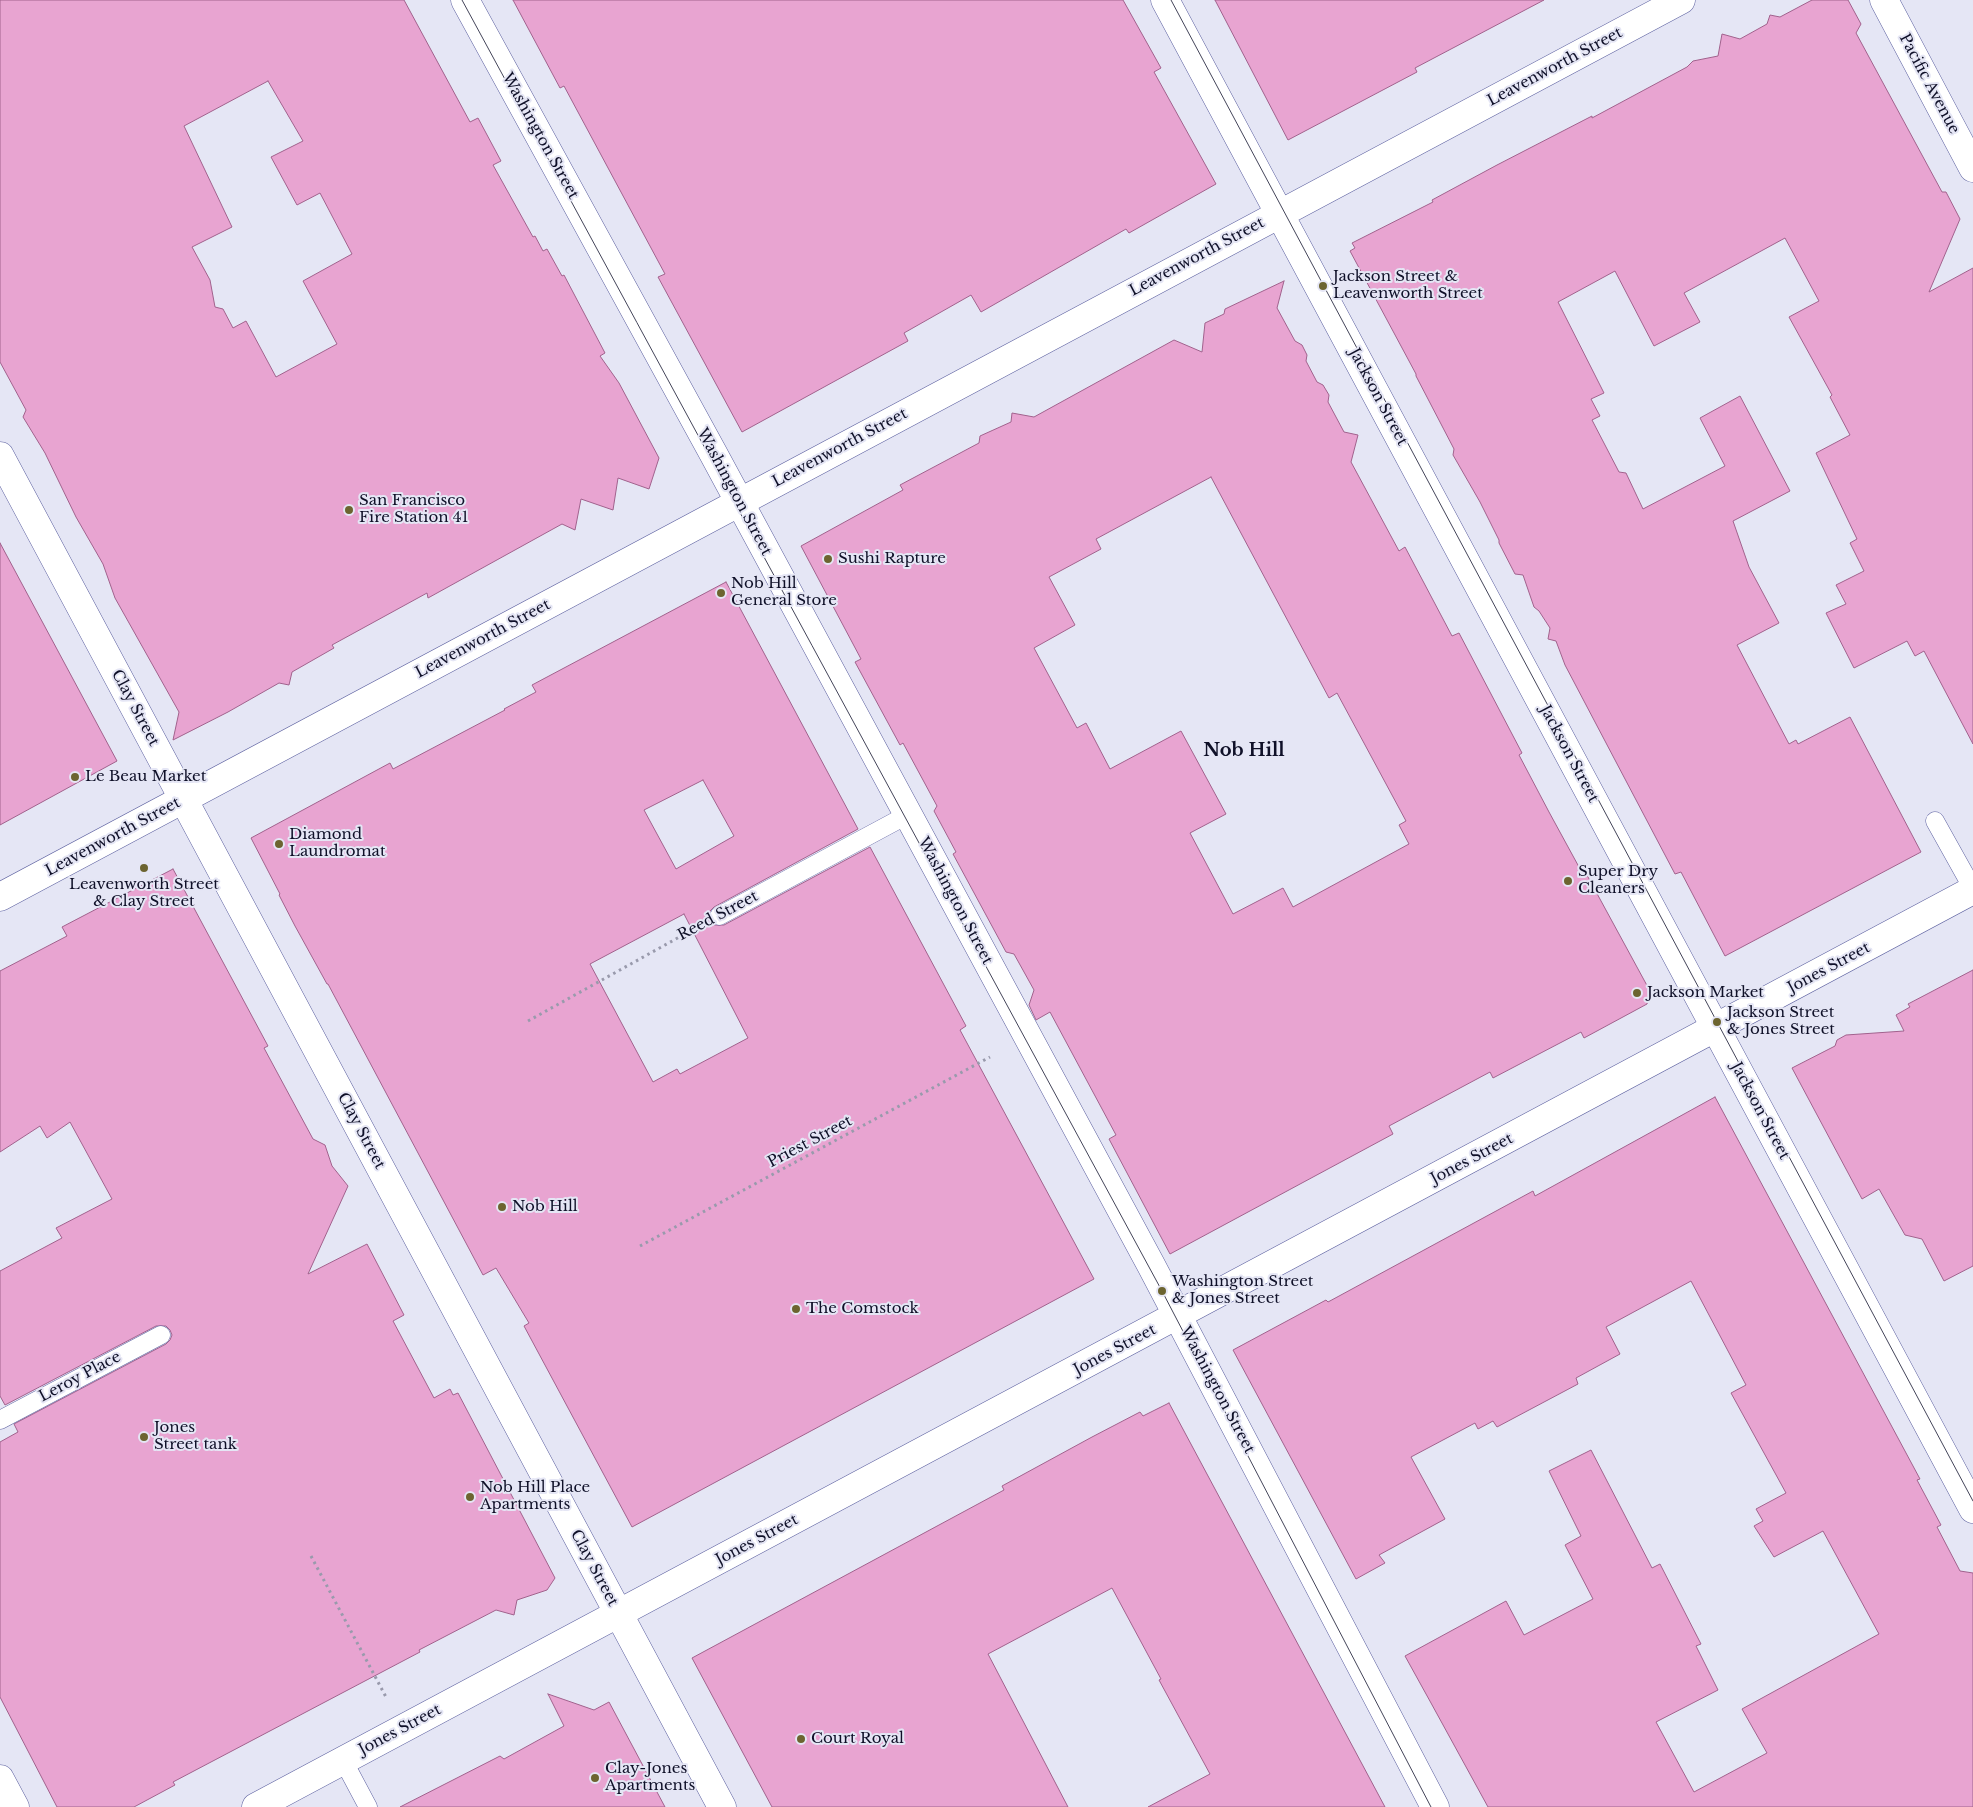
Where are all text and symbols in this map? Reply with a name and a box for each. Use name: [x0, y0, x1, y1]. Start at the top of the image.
street label: Leavenworth Street: [1485, 24, 1625, 110]
street label: Pacific Avenue: [1895, 31, 1963, 137]
street label: Washington Street: [498, 70, 582, 202]
street label: Leavenworth Street: [1127, 214, 1267, 300]
place label: Jackson Street & Leavenworth Street: [1333, 268, 1483, 303]
marker: Jackson Street & Leavenworth Street: [1317, 280, 1329, 292]
street label: Jackson Street: [1345, 345, 1411, 449]
street label: Leavenworth Street: [770, 405, 910, 491]
street label: Washington Street: [693, 425, 775, 559]
place label: San Francisco Fire Station 41: [359, 492, 468, 527]
marker: San Francisco Fire Station 41: [343, 504, 355, 516]
place label: Sushi Rapture: [838, 550, 946, 568]
marker: Sushi Rapture: [822, 553, 834, 565]
place label: Nob Hill General Store: [731, 575, 837, 610]
marker: Nob Hill General Store: [715, 587, 727, 599]
street label: Leavenworth Street: [413, 596, 553, 682]
street label: Clay Street: [107, 667, 163, 749]
street label: Jackson Street: [1536, 702, 1602, 806]
district label: Nob Hill: [1203, 740, 1285, 762]
place label: Le Beau Market: [85, 768, 206, 786]
marker: Le Beau Market: [69, 771, 81, 783]
street label: Leavenworth Street: [43, 794, 183, 880]
place label: Diamond Laundromat: [289, 826, 386, 861]
street label: Washington Street: [914, 834, 996, 968]
marker: Diamond Laundromat: [273, 838, 285, 850]
marker: Leavenworth Street & Clay Street: [138, 862, 150, 874]
place label: Super Dry Cleaners: [1578, 863, 1658, 898]
marker: Super Dry Cleaners: [1562, 875, 1574, 887]
place label: Leavenworth Street & Clay Street: [69, 876, 219, 911]
street label: Reed Street: [675, 887, 761, 945]
street label: Jones Street: [1785, 939, 1873, 997]
place label: Jackson Market: [1647, 984, 1764, 1002]
marker: Jackson Market: [1631, 987, 1643, 999]
place label: Jackson Street & Jones Street: [1727, 1004, 1835, 1039]
marker: Jackson Street & Jones Street: [1711, 1016, 1723, 1028]
street label: Jackson Street: [1727, 1059, 1793, 1163]
street label: Clay Street: [333, 1090, 389, 1172]
street label: Priest Street: [765, 1112, 855, 1172]
street label: Jones Street: [1428, 1130, 1516, 1188]
place label: Nob Hill: [512, 1198, 578, 1216]
marker: Nob Hill: [496, 1201, 508, 1213]
place label: Washington Street & Jones Street: [1172, 1273, 1313, 1308]
marker: Washington Street & Jones Street: [1156, 1285, 1168, 1297]
place label: The Comstock: [806, 1300, 919, 1318]
marker: The Comstock: [790, 1303, 802, 1315]
street label: Jones Street: [1071, 1321, 1159, 1379]
street label: Washington Street: [1176, 1323, 1258, 1457]
street label: Leroy Place: [36, 1348, 124, 1406]
place label: Jones Street tank: [154, 1419, 237, 1454]
marker: Jones Street tank: [138, 1431, 150, 1443]
place label: Nob Hill Place Apartments: [480, 1479, 590, 1514]
marker: Nob Hill Place Apartments: [464, 1491, 476, 1503]
street label: Jones Street: [713, 1511, 801, 1569]
street label: Clay Street: [566, 1527, 622, 1609]
street label: Jones Street: [356, 1701, 444, 1759]
place label: Court Royal: [811, 1730, 904, 1748]
marker: Court Royal: [795, 1733, 807, 1745]
place label: Clay-Jones Apartments: [605, 1760, 695, 1795]
marker: Clay-Jones Apartments: [589, 1772, 601, 1784]

